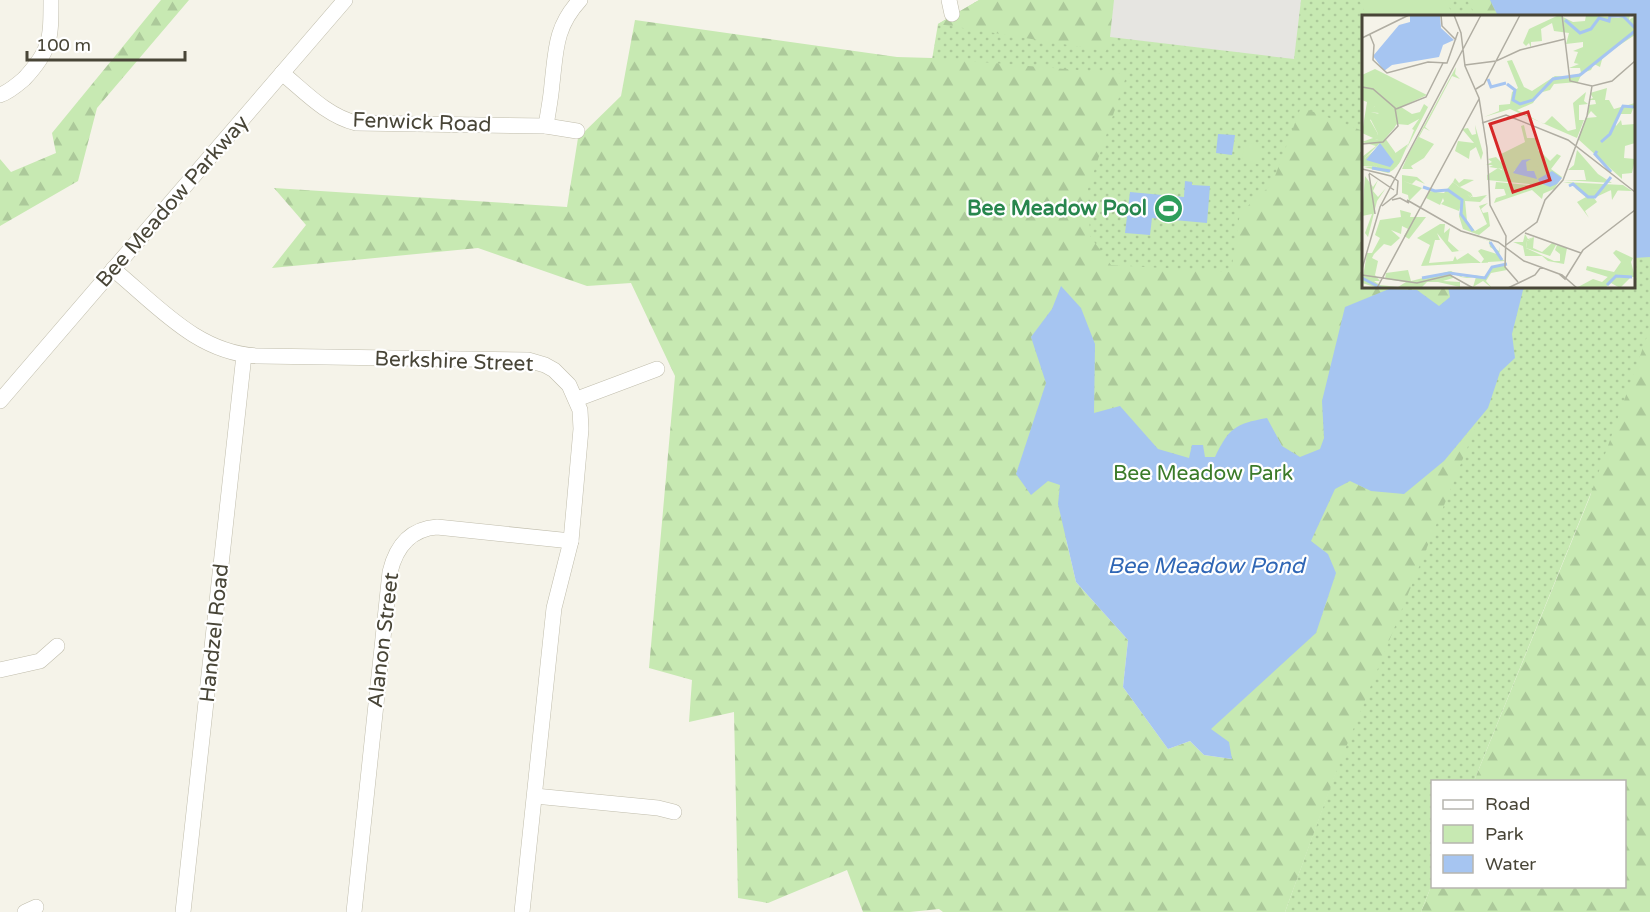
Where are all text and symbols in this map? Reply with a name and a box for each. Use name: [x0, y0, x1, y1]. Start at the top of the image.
inset map: [1362, 15, 1635, 288]
scale bar: [27, 24, 184, 62]
text: 100 m: [36, 34, 91, 56]
street label: Fenwick Road: [352, 108, 492, 137]
street label: Bee Meadow Parkway: [91, 110, 254, 292]
sports icon: Bee Meadow Pool: [1152, 192, 1184, 224]
place label: Bee Meadow Pool: [967, 196, 1147, 221]
street label: Berkshire Street: [374, 346, 534, 377]
park label: Bee Meadow Park: [1113, 461, 1293, 486]
water label: Bee Meadow Pond: [1108, 553, 1308, 579]
street label: Handzel Road: [195, 562, 234, 704]
street label: Alanon Street: [363, 571, 404, 709]
legend: [1431, 780, 1626, 888]
text: Road: [1485, 793, 1530, 815]
text: Park: [1485, 823, 1524, 845]
text: Water: [1485, 853, 1536, 875]

